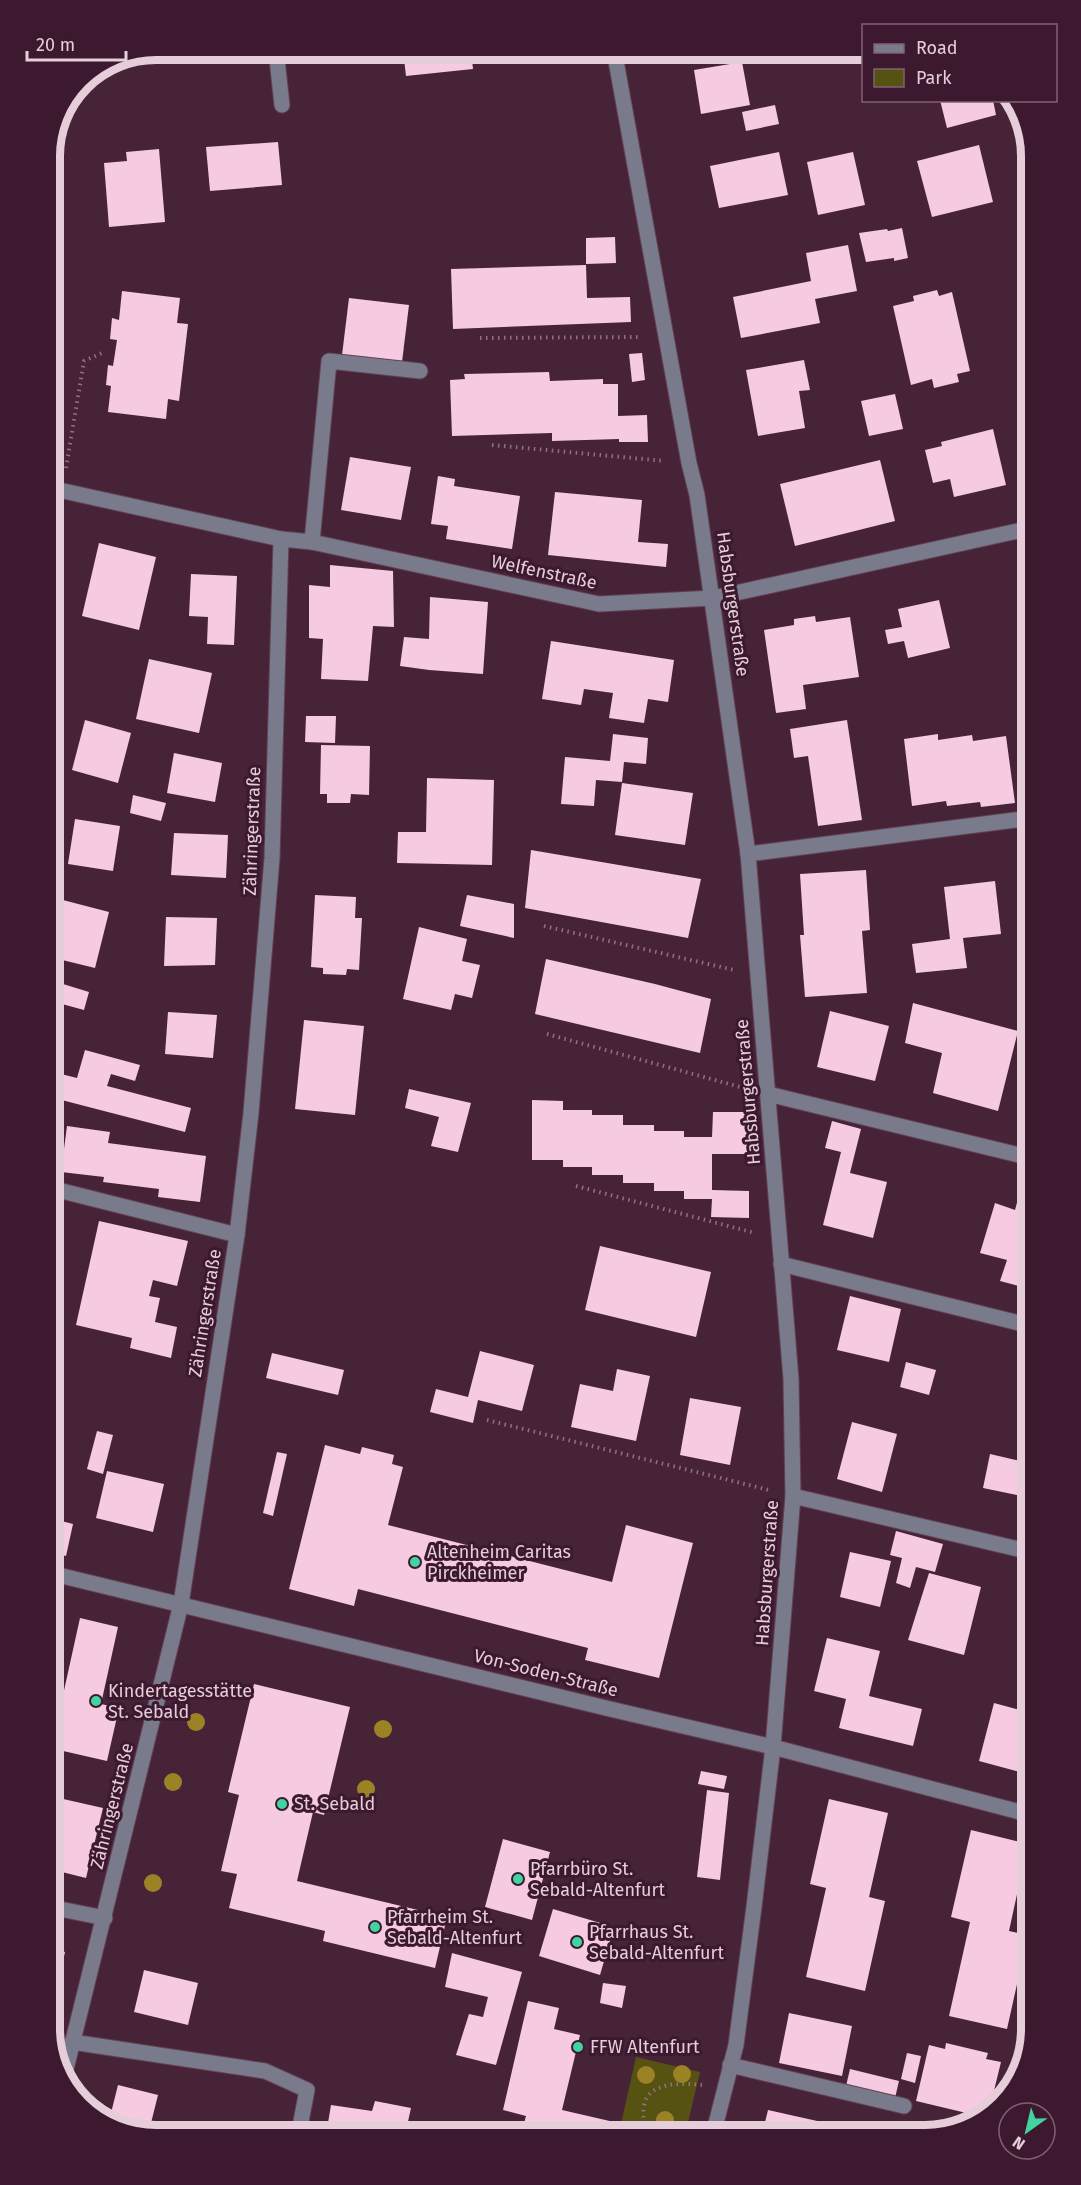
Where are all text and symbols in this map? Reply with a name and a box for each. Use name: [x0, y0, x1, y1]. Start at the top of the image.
scale bar: [27, 24, 126, 62]
legend: [862, 24, 1057, 102]
text: 20 m: [36, 34, 75, 56]
text: Road: [916, 37, 958, 59]
text: Park: [916, 67, 952, 89]
street label: Habsburgerstraße: [712, 530, 754, 678]
street label: Welfenstraße: [489, 550, 599, 594]
street label: Zähringerstraße: [239, 766, 265, 896]
street label: Habsburgerstraße: [731, 1018, 765, 1166]
street label: Zähringerstraße: [184, 1248, 226, 1378]
street label: Habsburgerstraße: [751, 1499, 783, 1647]
place label: Altenheim Caritas Pirckheimer: [427, 1541, 571, 1584]
marker: Altenheim Caritas Pirckheimer: [408, 1555, 422, 1569]
street label: Von-Soden-Straße: [472, 1644, 620, 1702]
place label: Kindertagesstätte St. Sebald: [108, 1680, 252, 1723]
marker: Kindertagesstätte St. Sebald: [89, 1694, 103, 1708]
street label: Zähringerstraße: [86, 1741, 138, 1871]
place label: St. Sebald: [294, 1793, 375, 1815]
marker: St. Sebald: [275, 1797, 289, 1811]
place label: Pfarrbüro St. Sebald-Altenfurt: [530, 1858, 665, 1901]
marker: Pfarrbüro St. Sebald-Altenfurt: [511, 1872, 525, 1886]
place label: Pfarrheim St. Sebald-Altenfurt: [387, 1906, 522, 1949]
marker: Pfarrheim St. Sebald-Altenfurt: [368, 1920, 382, 1934]
place label: Pfarrhaus St. Sebald-Altenfurt: [589, 1921, 724, 1964]
marker: Pfarrhaus St. Sebald-Altenfurt: [570, 1935, 584, 1949]
place label: FFW Altenfurt: [590, 2036, 700, 2058]
marker: FFW Altenfurt: [571, 2040, 585, 2054]
north arrow: [997, 2101, 1057, 2161]
text: N: [1009, 2132, 1029, 2154]

